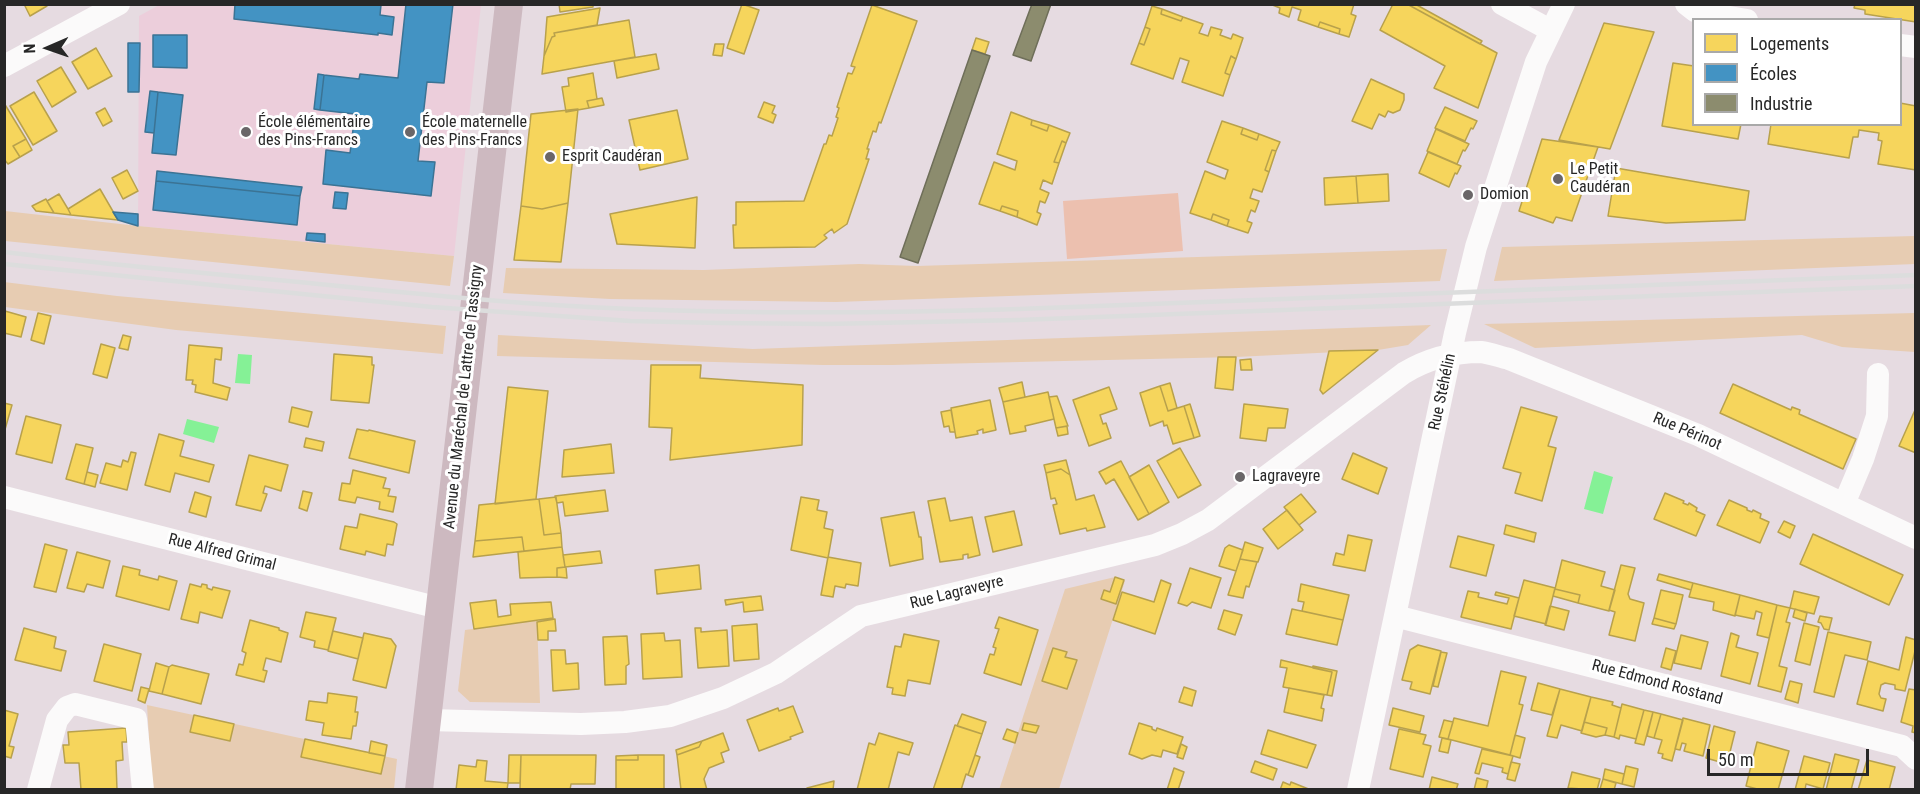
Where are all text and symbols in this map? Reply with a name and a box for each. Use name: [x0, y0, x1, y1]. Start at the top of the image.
north arrow: [18, 18, 78, 78]
legend: [1692, 18, 1902, 126]
text: Logements: [1750, 33, 1829, 54]
text: N: [20, 43, 39, 54]
text: Écoles: [1750, 63, 1797, 84]
text: Industrie: [1750, 93, 1812, 114]
place label: École élémentaire des Pins-Francs: [258, 113, 370, 151]
place label: École maternelle des Pins-Francs: [422, 113, 527, 151]
marker: École élémentaire des Pins-Francs: [239, 125, 253, 139]
marker: École maternelle des Pins-Francs: [403, 125, 417, 139]
place label: Esprit Caudéran: [562, 147, 662, 167]
marker: Esprit Caudéran: [543, 150, 557, 164]
place label: Le Petit Caudéran: [1570, 160, 1630, 198]
marker: Le Petit Caudéran: [1551, 172, 1565, 186]
place label: Domion: [1480, 185, 1529, 205]
marker: Domion: [1461, 188, 1475, 202]
street label: Avenue du Maréchal de Lattre de Tassigny: [441, 264, 487, 530]
street label: Rue Stéhélin: [1425, 352, 1461, 432]
street label: Rue Périnot: [1650, 409, 1724, 455]
place label: Lagraveyre: [1252, 467, 1320, 487]
marker: Lagraveyre: [1233, 470, 1247, 484]
street label: Rue Alfred Grimal: [166, 530, 278, 576]
street label: Rue Lagraveyre: [908, 572, 1006, 614]
street label: Rue Edmond Rostand: [1590, 656, 1724, 710]
scale bar: [1710, 737, 1872, 775]
text: 50 m: [1718, 749, 1753, 770]

